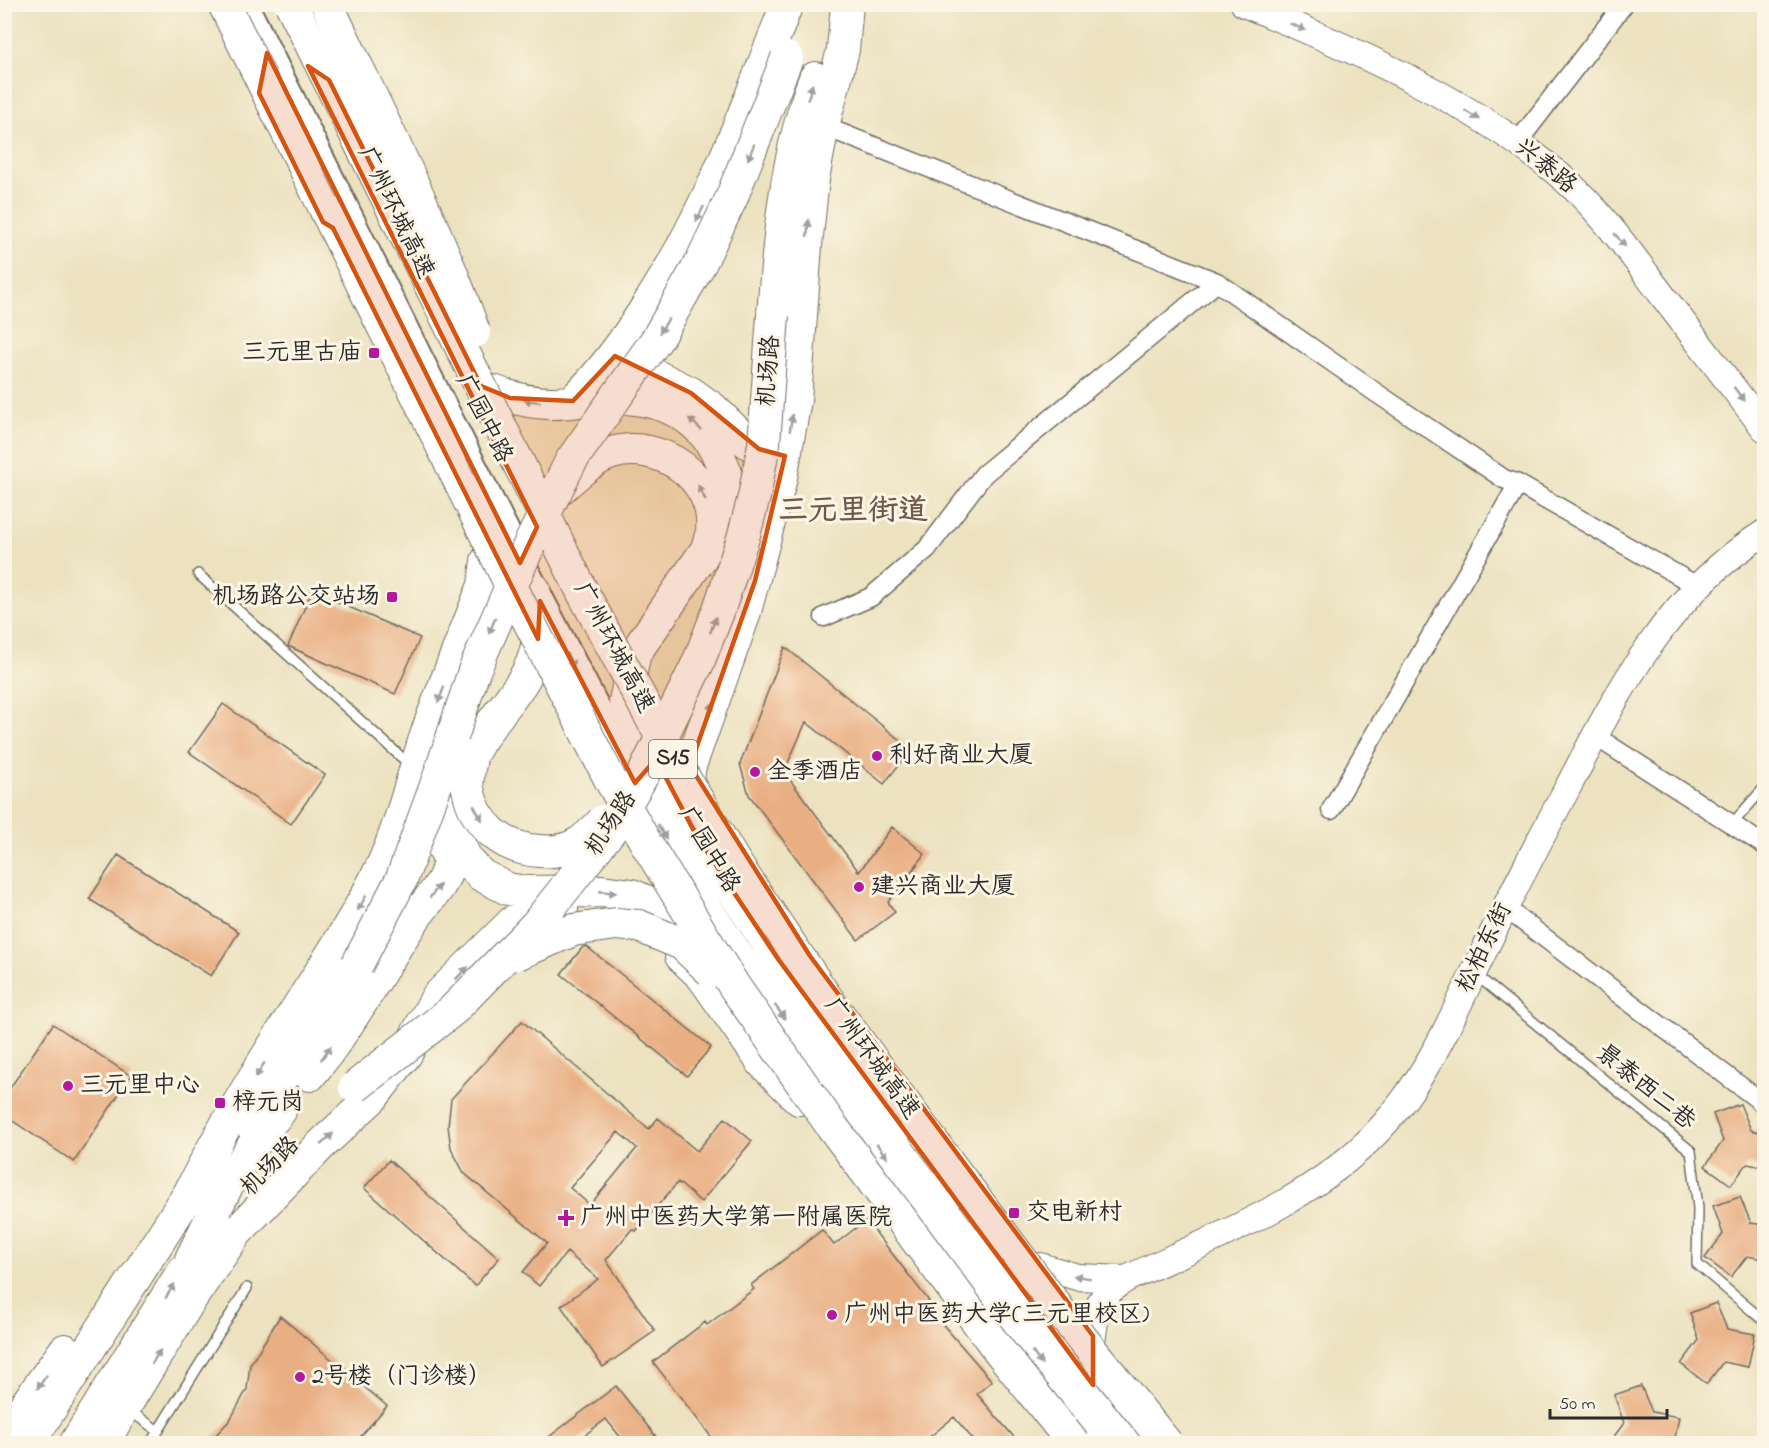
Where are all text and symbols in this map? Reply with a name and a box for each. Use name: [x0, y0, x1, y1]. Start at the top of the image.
one-way arrow: [1290, 22, 1308, 32]
one-way arrow: [806, 83, 816, 101]
one-way arrow: [1464, 109, 1480, 120]
street label: 兴泰路: [1506, 131, 1584, 203]
street label: 广州环城高速: [348, 141, 442, 285]
one-way arrow: [746, 143, 755, 161]
one-way arrow: [696, 205, 705, 222]
one-way arrow: [803, 219, 813, 238]
one-way arrow: [1613, 232, 1626, 247]
one-way arrow: [659, 318, 670, 335]
street label: 机场路: [750, 334, 790, 408]
place label: 三元里古庙: [242, 336, 362, 371]
marker: 三元里古庙: [367, 346, 381, 360]
street label: 广园中路: [446, 368, 520, 470]
one-way arrow: [1733, 386, 1745, 402]
one-way arrow: [523, 397, 542, 406]
one-way arrow: [787, 413, 796, 432]
one-way arrow: [687, 417, 702, 431]
one-way arrow: [698, 484, 708, 502]
district label: 三元里街道: [778, 490, 928, 534]
street label: 广州环城高速: [564, 576, 662, 720]
place label: 机场路公交站场: [212, 580, 380, 615]
marker: 机场路公交站场: [385, 590, 399, 604]
one-way arrow: [708, 616, 718, 634]
one-way arrow: [487, 618, 497, 636]
one-way arrow: [565, 652, 575, 669]
one-way arrow: [436, 686, 446, 704]
one-way arrow: [705, 702, 715, 720]
place label: 利好商业大厦: [889, 739, 1033, 774]
road number: S15: [649, 740, 697, 778]
marker: 利好商业大厦: [870, 749, 884, 763]
place label: 全季酒店: [767, 755, 863, 790]
marker: 全季酒店: [748, 765, 762, 779]
street label: 机场路: [578, 784, 646, 864]
street label: 广园中路: [668, 800, 748, 900]
one-way arrow: [473, 805, 483, 822]
one-way arrow: [657, 824, 667, 841]
place label: 建兴商业大厦: [871, 870, 1015, 905]
marker: 建兴商业大厦: [852, 880, 866, 894]
one-way arrow: [429, 884, 441, 899]
one-way arrow: [598, 887, 617, 897]
one-way arrow: [357, 895, 367, 912]
street label: 松柏东街: [1448, 897, 1522, 999]
one-way arrow: [454, 966, 468, 980]
street label: 广州环城高速: [815, 990, 927, 1128]
one-way arrow: [774, 1004, 786, 1020]
street label: 景泰西二巷: [1587, 1037, 1703, 1139]
one-way arrow: [320, 1045, 332, 1061]
one-way arrow: [254, 1062, 265, 1078]
place label: 三元里中心: [80, 1069, 200, 1104]
marker: 三元里中心: [61, 1079, 75, 1093]
place label: 梓元岗: [232, 1086, 304, 1121]
marker: 梓元岗: [213, 1096, 227, 1110]
street label: 机场路: [233, 1129, 309, 1205]
one-way arrow: [319, 1133, 334, 1146]
one-way arrow: [876, 1144, 888, 1159]
place label: 交电新村: [1026, 1196, 1122, 1231]
place label: 广州中医药大学第一附属医院: [580, 1201, 892, 1236]
marker: 交电新村: [1007, 1206, 1021, 1220]
marker: 广州中医药大学第一附属医院: [557, 1209, 575, 1227]
one-way arrow: [1072, 1273, 1091, 1282]
one-way arrow: [165, 1283, 176, 1299]
place label: 广州中医药大学(三元里校区): [844, 1298, 1149, 1333]
marker: 广州中医药大学(三元里校区): [825, 1308, 839, 1322]
one-way arrow: [150, 1349, 161, 1365]
one-way arrow: [1031, 1350, 1043, 1365]
place label: 2号楼（门诊楼）: [312, 1360, 492, 1395]
marker: 2号楼（门诊楼）: [293, 1370, 307, 1384]
one-way arrow: [37, 1374, 48, 1390]
scale bar: [1550, 1382, 1667, 1420]
text: 50 m: [1559, 1392, 1596, 1418]

